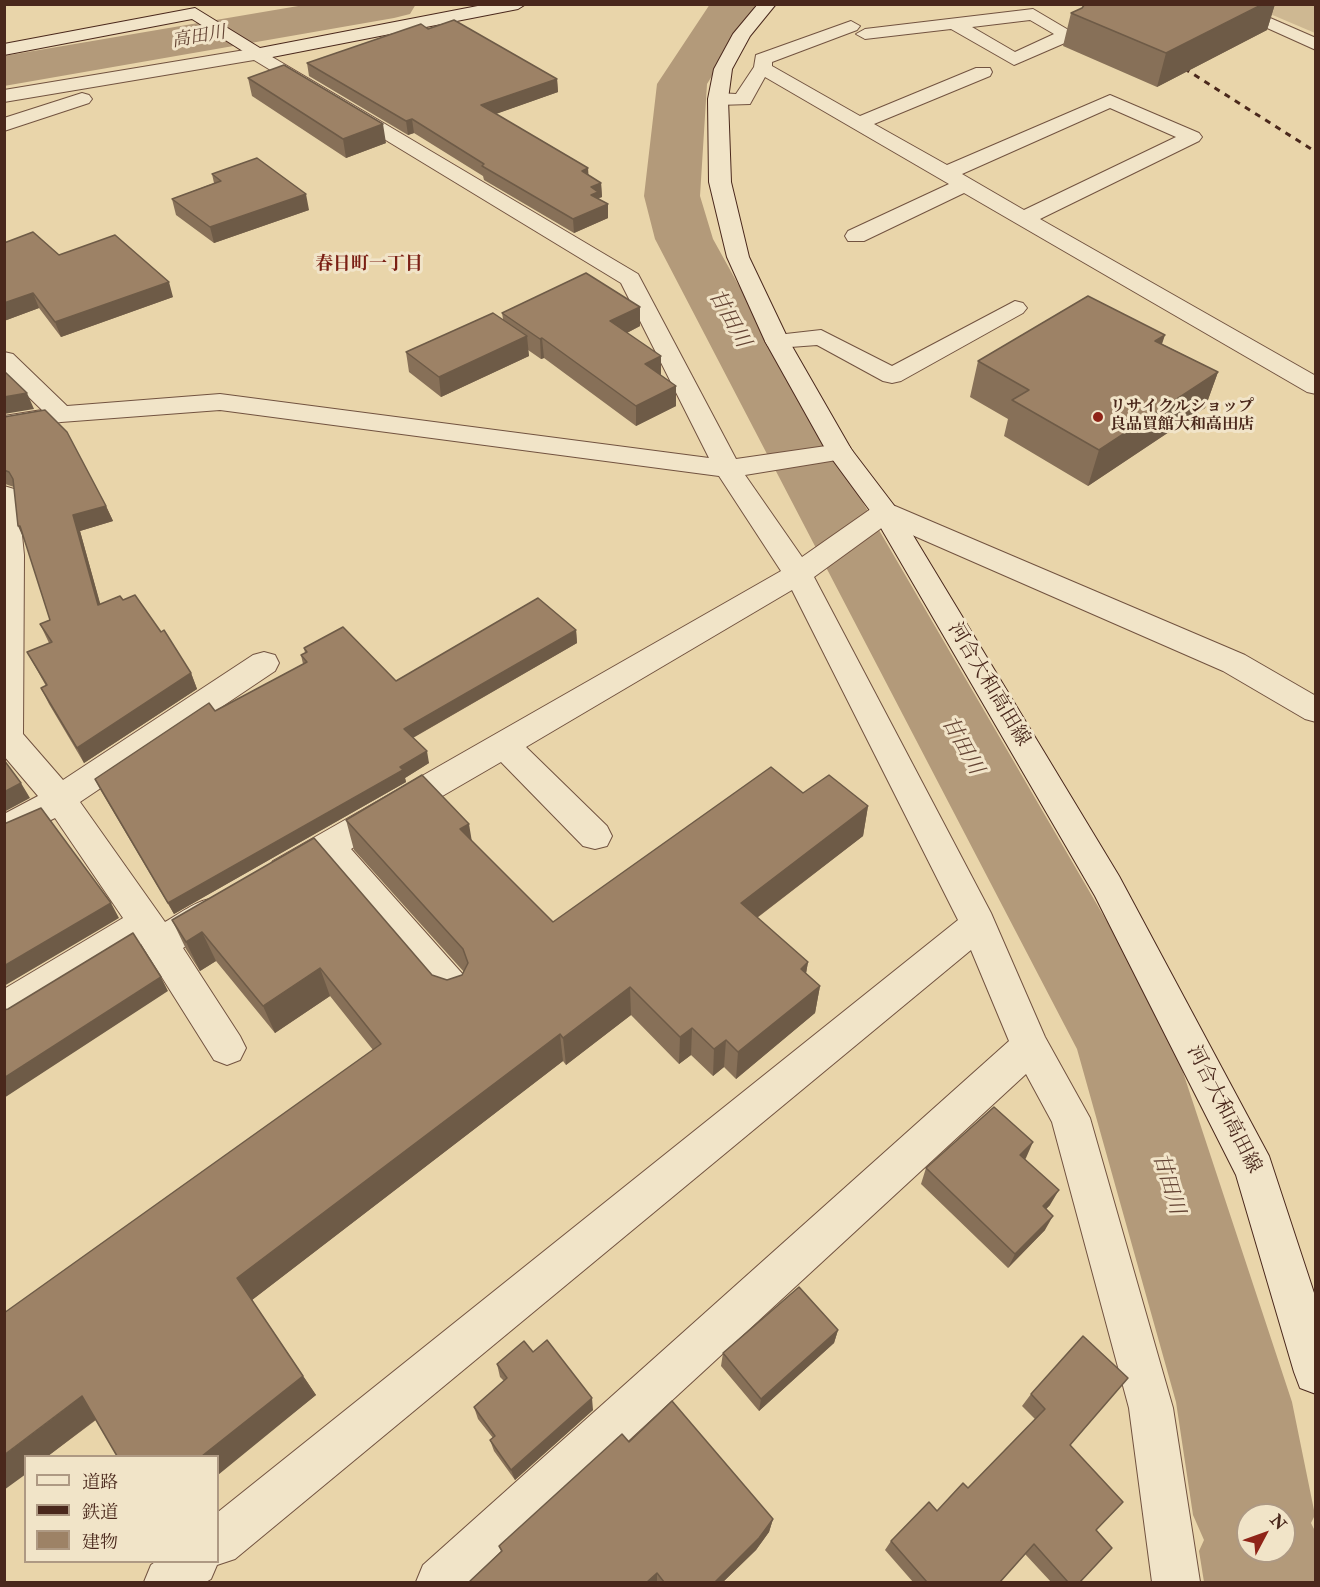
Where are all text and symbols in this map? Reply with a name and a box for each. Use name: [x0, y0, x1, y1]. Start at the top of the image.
water label: 高田川: [171, 23, 227, 53]
district label: 春日町一丁目: [315, 254, 423, 276]
water label: 甘田川: [702, 285, 754, 353]
place label: リサイクルショップ 良品買館大和高田店: [1110, 398, 1254, 436]
marker: リサイクルショップ 良品買館大和高田店: [1091, 410, 1105, 424]
street label: 河合大和高田線: [942, 619, 1034, 751]
water label: 甘田川: [935, 712, 987, 780]
street label: 河合大和高田線: [1181, 1042, 1265, 1178]
water label: 甘田川: [1146, 1150, 1188, 1218]
legend: [24, 1455, 219, 1563]
text: 道路: [82, 1471, 118, 1494]
text: 鉄道: [82, 1501, 118, 1524]
north arrow: [1236, 1503, 1296, 1563]
text: N: [1266, 1511, 1290, 1534]
text: 建物: [82, 1531, 118, 1554]

